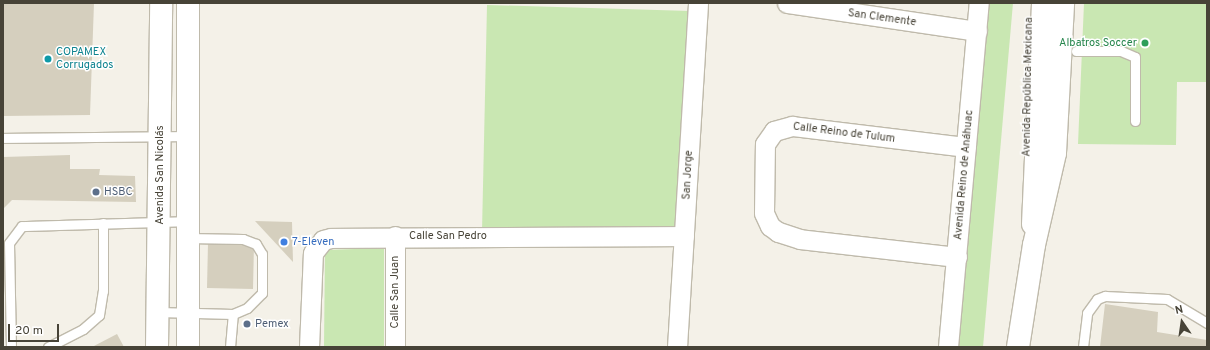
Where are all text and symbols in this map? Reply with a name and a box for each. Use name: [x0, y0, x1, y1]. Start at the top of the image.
street label: San Clemente: [847, 7, 917, 29]
street label: Avenida República Mexicana: [1020, 17, 1036, 157]
place label: Albatros Soccer: [1059, 36, 1137, 50]
marker: Albatros Soccer: [1140, 38, 1150, 48]
place label: COPAMEX Corrugados: [56, 46, 113, 72]
marker: COPAMEX Corrugados: [43, 54, 53, 64]
street label: Avenida Reino de Anáhuac: [952, 109, 976, 241]
street label: Calle Reino de Tulum: [792, 120, 896, 146]
street label: Avenida San Nicolás: [153, 125, 167, 225]
street label: San Jorge: [680, 150, 696, 200]
place label: HSBC: [104, 185, 133, 199]
marker: HSBC: [91, 187, 101, 197]
street label: Calle San Pedro: [409, 229, 487, 243]
place label: 7-Eleven: [292, 235, 334, 249]
marker: 7-Eleven: [279, 237, 289, 247]
street label: Calle San Juan: [388, 256, 402, 328]
north arrow: [1162, 302, 1202, 342]
text: N: [1174, 303, 1185, 318]
scale bar: [10, 316, 61, 342]
place label: Pemex: [255, 317, 289, 331]
marker: Pemex: [242, 319, 252, 329]
text: 20 m: [15, 323, 43, 339]

